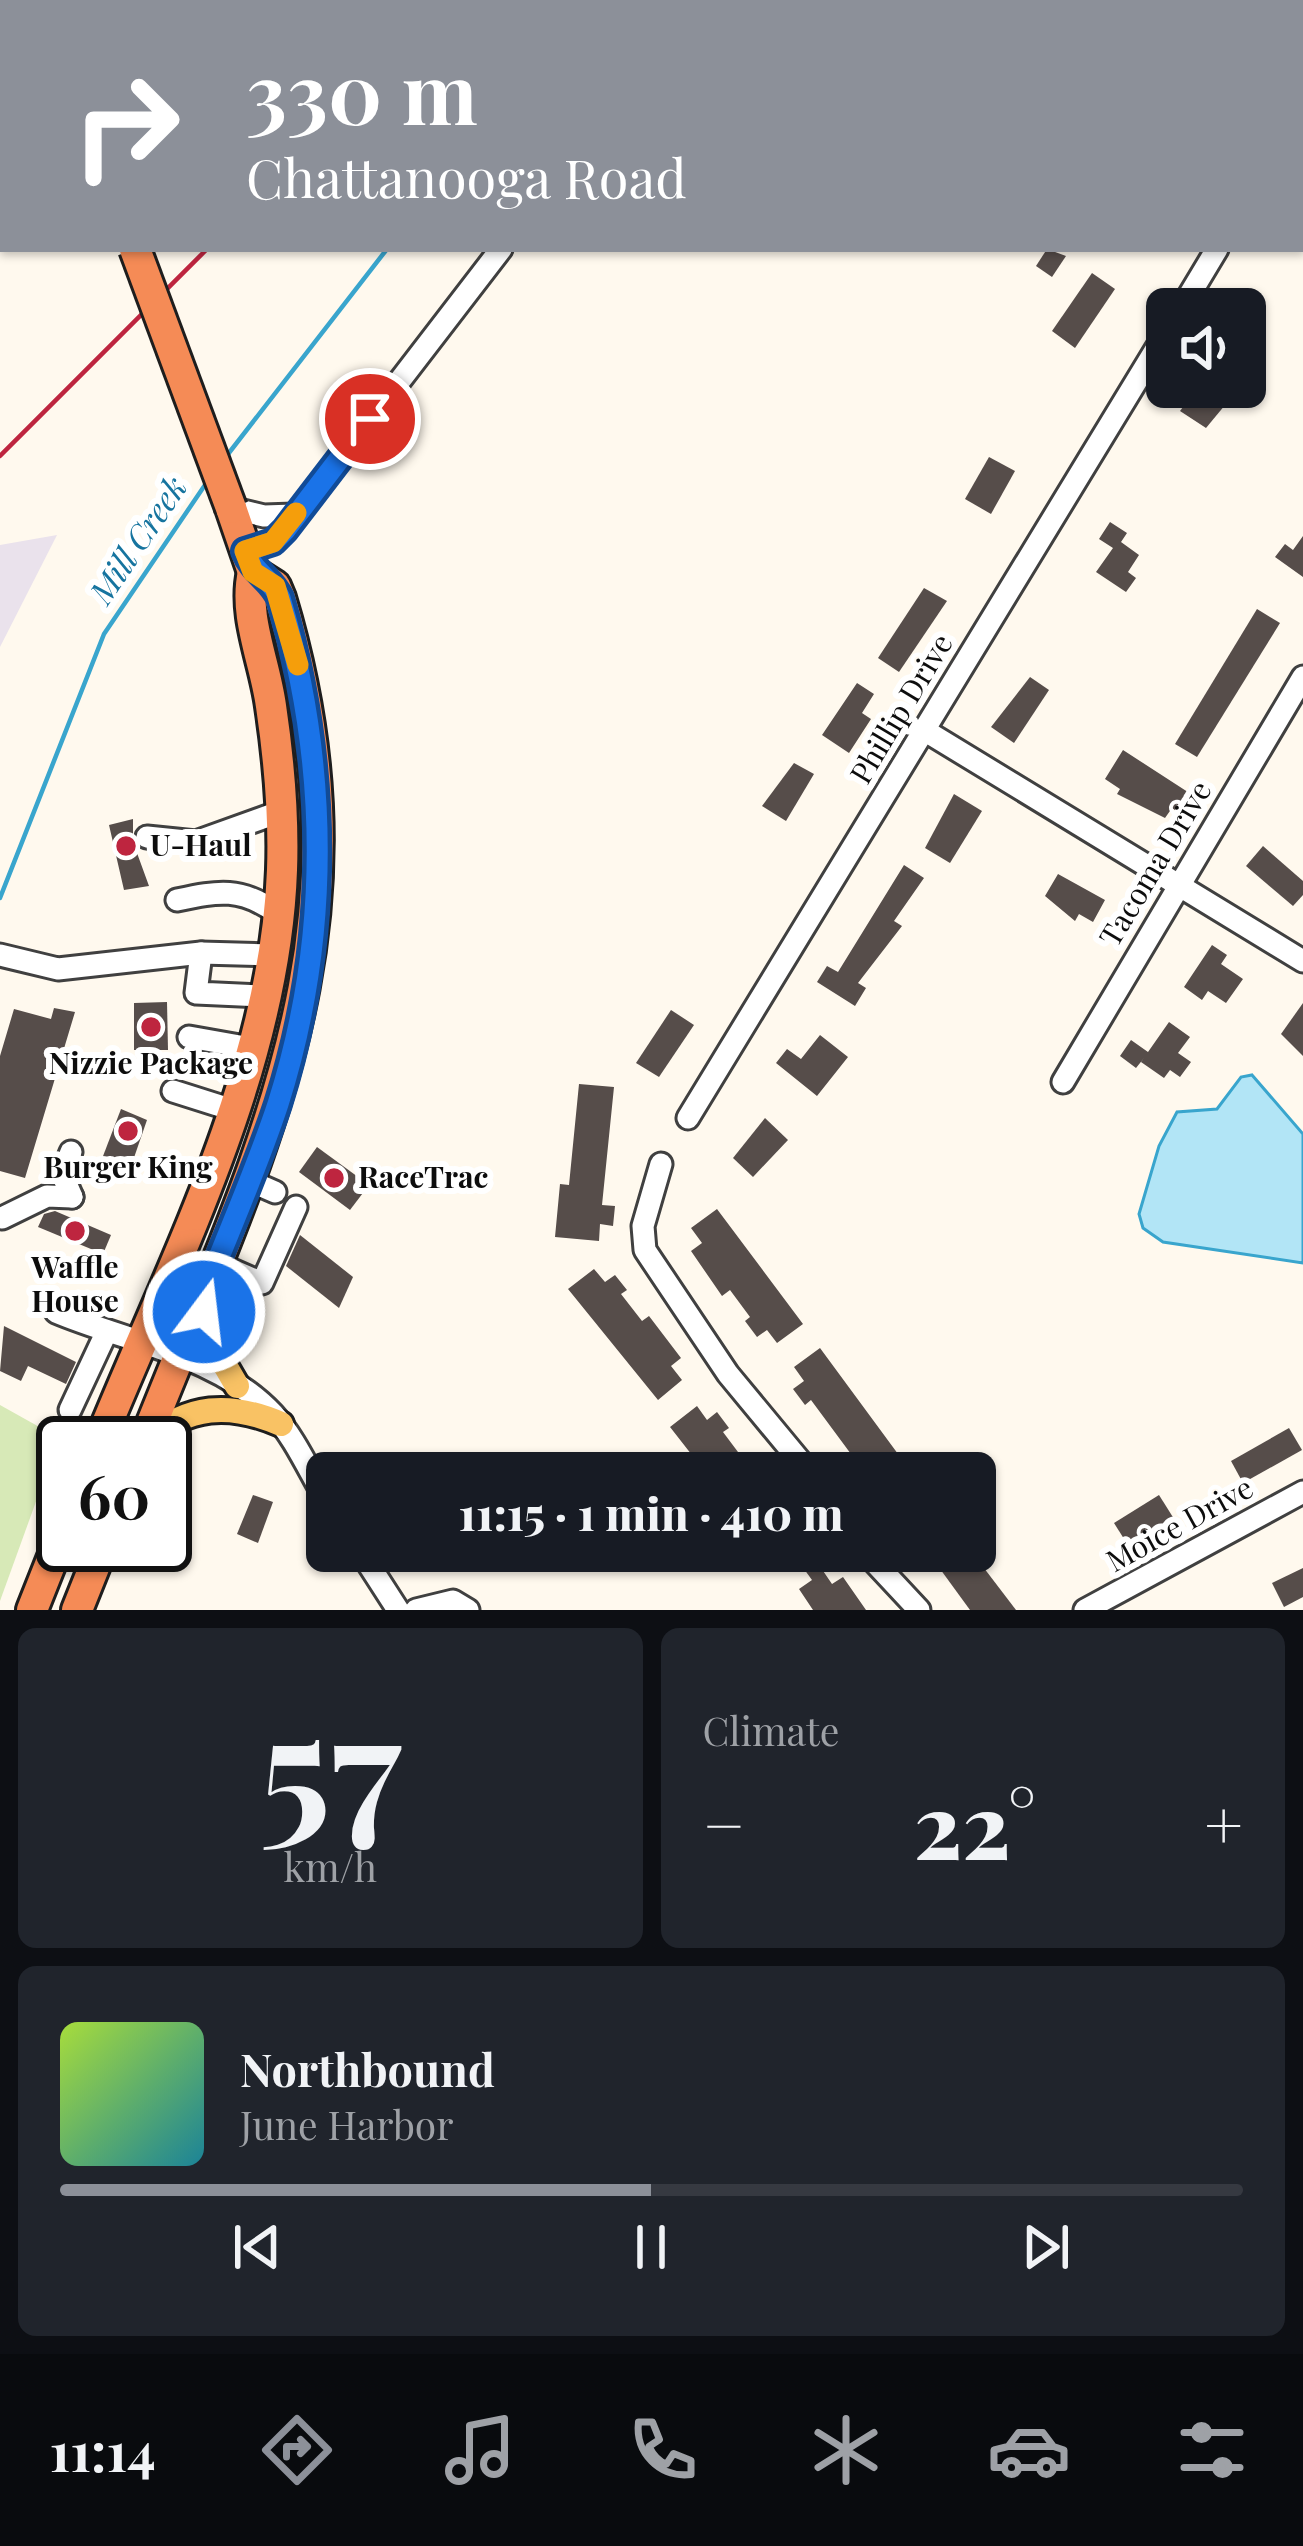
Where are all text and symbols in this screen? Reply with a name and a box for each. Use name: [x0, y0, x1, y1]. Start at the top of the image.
text: 330 m: [246, 34, 478, 146]
icon: right: [48, 48, 204, 204]
text: Chattanooga Road: [246, 141, 687, 213]
map controls: [1146, 288, 1266, 408]
button: sound: [1146, 288, 1266, 408]
pin: [319, 368, 421, 470]
icon: arrive: [337, 386, 403, 452]
water label: Mill Creek: [76, 466, 195, 613]
street label: Phillip Drive: [840, 626, 961, 790]
street label: Tacoma Drive: [1089, 773, 1219, 953]
place label: U-Haul: [150, 824, 251, 864]
marker: U-Haul: [113, 833, 139, 859]
marker: Nizzie Package: [138, 1014, 164, 1040]
place label: Nizzie Package: [49, 1042, 253, 1082]
marker: Burger King: [115, 1118, 141, 1144]
place label: Burger King: [43, 1146, 213, 1186]
place label: RaceTrac: [358, 1156, 489, 1196]
marker: RaceTrac: [321, 1165, 347, 1191]
marker: Waffle House: [62, 1218, 88, 1244]
place label: Waffle House: [30, 1246, 119, 1320]
position arrow: [141, 1249, 267, 1375]
speed limit sign: 60: [36, 1416, 192, 1572]
street label: Moice Drive: [1099, 1467, 1259, 1580]
text: 11:15 · 1 min · 410 m: [458, 1482, 844, 1542]
text: 57: [259, 1658, 402, 1866]
text: Climate: [703, 1704, 840, 1756]
text: 22°: [914, 1763, 1036, 1883]
text: −: [703, 1779, 745, 1867]
text: +: [1204, 1779, 1243, 1867]
text: km/h: [283, 1840, 377, 1892]
text: Northbound: [240, 2038, 495, 2098]
text: June Harbor: [240, 2098, 454, 2150]
icon: previous: [224, 2214, 290, 2280]
icon: pause: [618, 2214, 684, 2280]
icon: next: [1013, 2214, 1079, 2280]
icon: directions: [255, 2408, 339, 2492]
icon: music: [438, 2408, 522, 2492]
icon: phone: [621, 2408, 705, 2492]
icon: climate: [804, 2408, 888, 2492]
icon: car: [987, 2408, 1071, 2492]
icon: filters: [1170, 2408, 1254, 2492]
text: 11:14: [49, 2414, 156, 2486]

